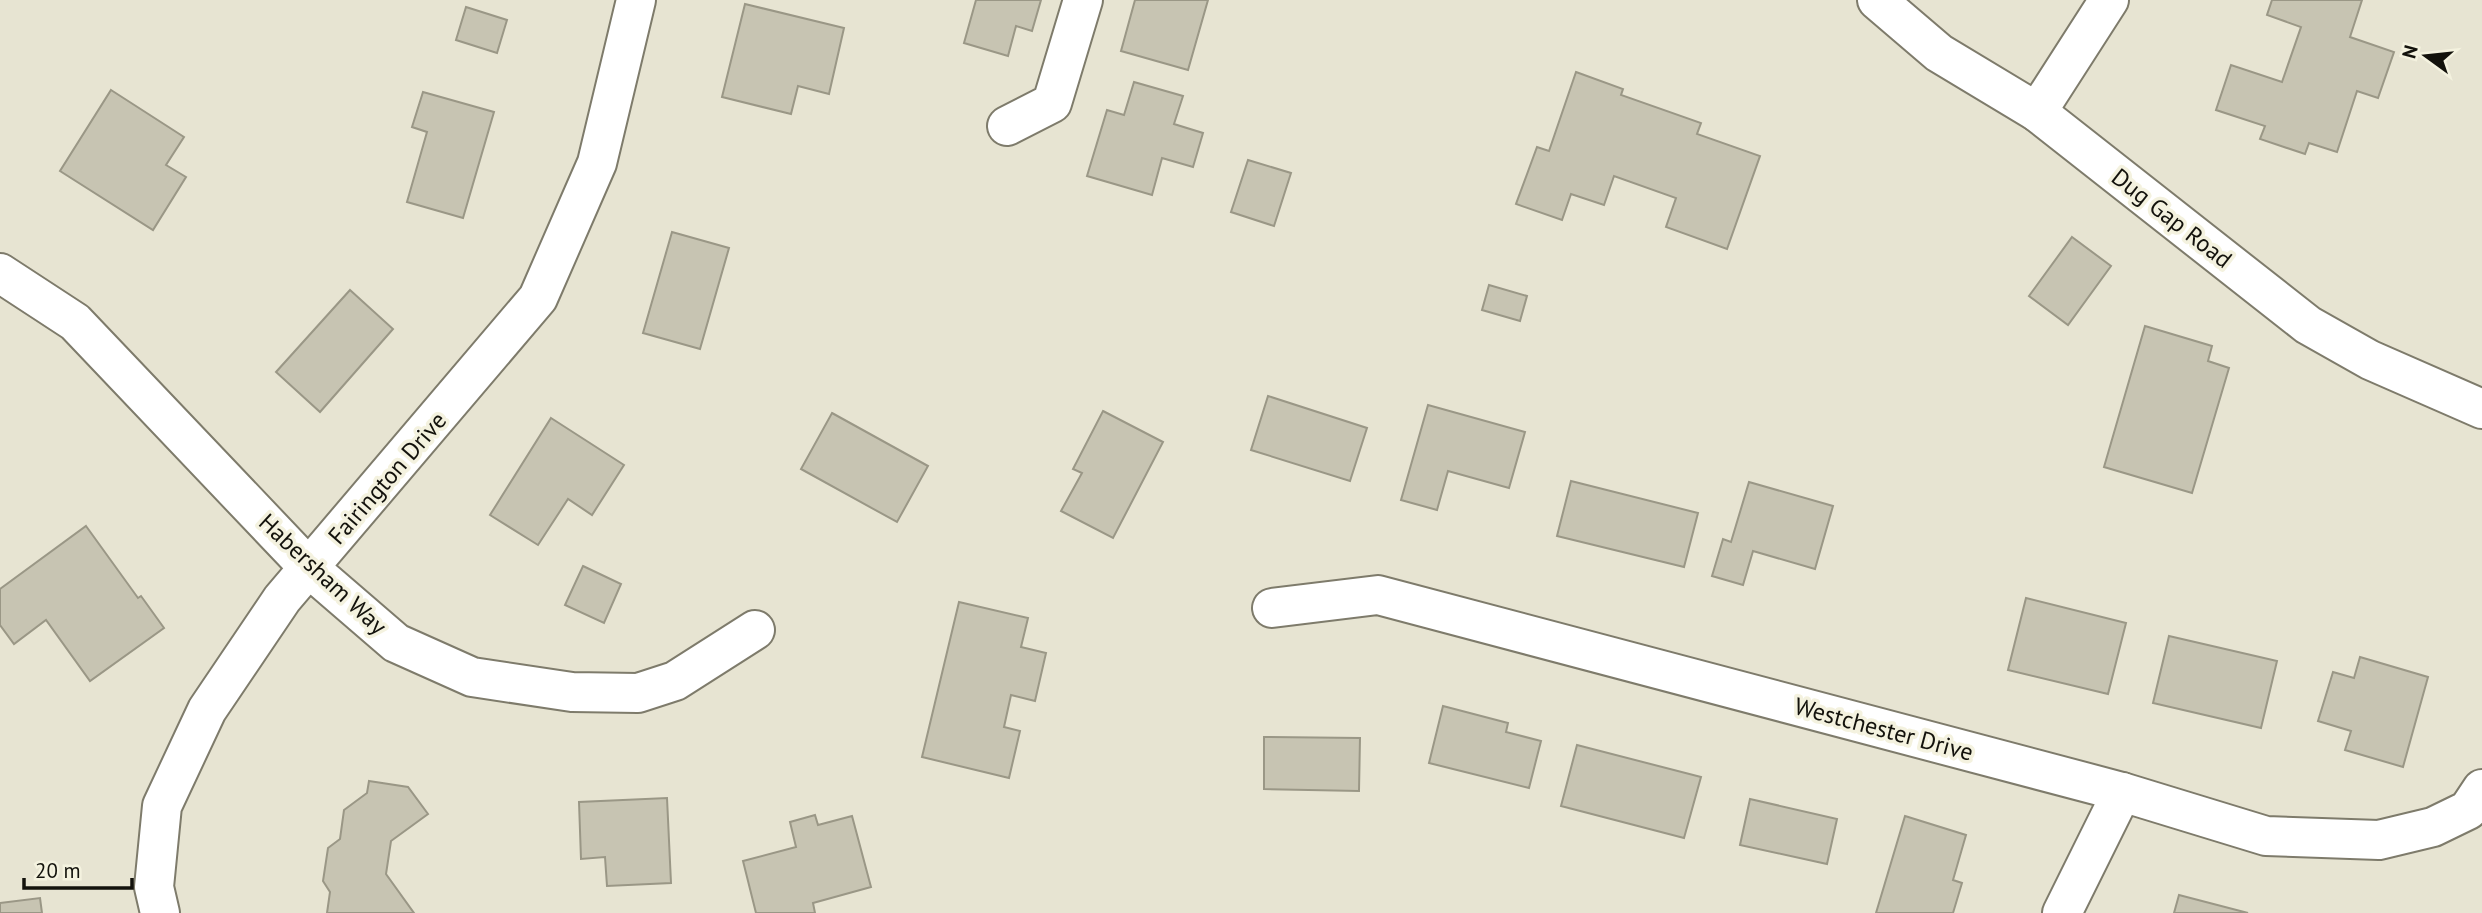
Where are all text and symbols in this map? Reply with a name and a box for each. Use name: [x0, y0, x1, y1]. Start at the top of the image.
north arrow: [2391, 21, 2461, 91]
text: N: [2396, 42, 2423, 61]
street label: Dug Gap Road: [2105, 161, 2239, 275]
street label: Fairington Drive: [321, 405, 453, 551]
street label: Habersham Way: [252, 507, 394, 641]
street label: Westchester Drive: [1791, 690, 1977, 768]
scale bar: [24, 846, 133, 890]
text: 20 m: [35, 857, 81, 884]

